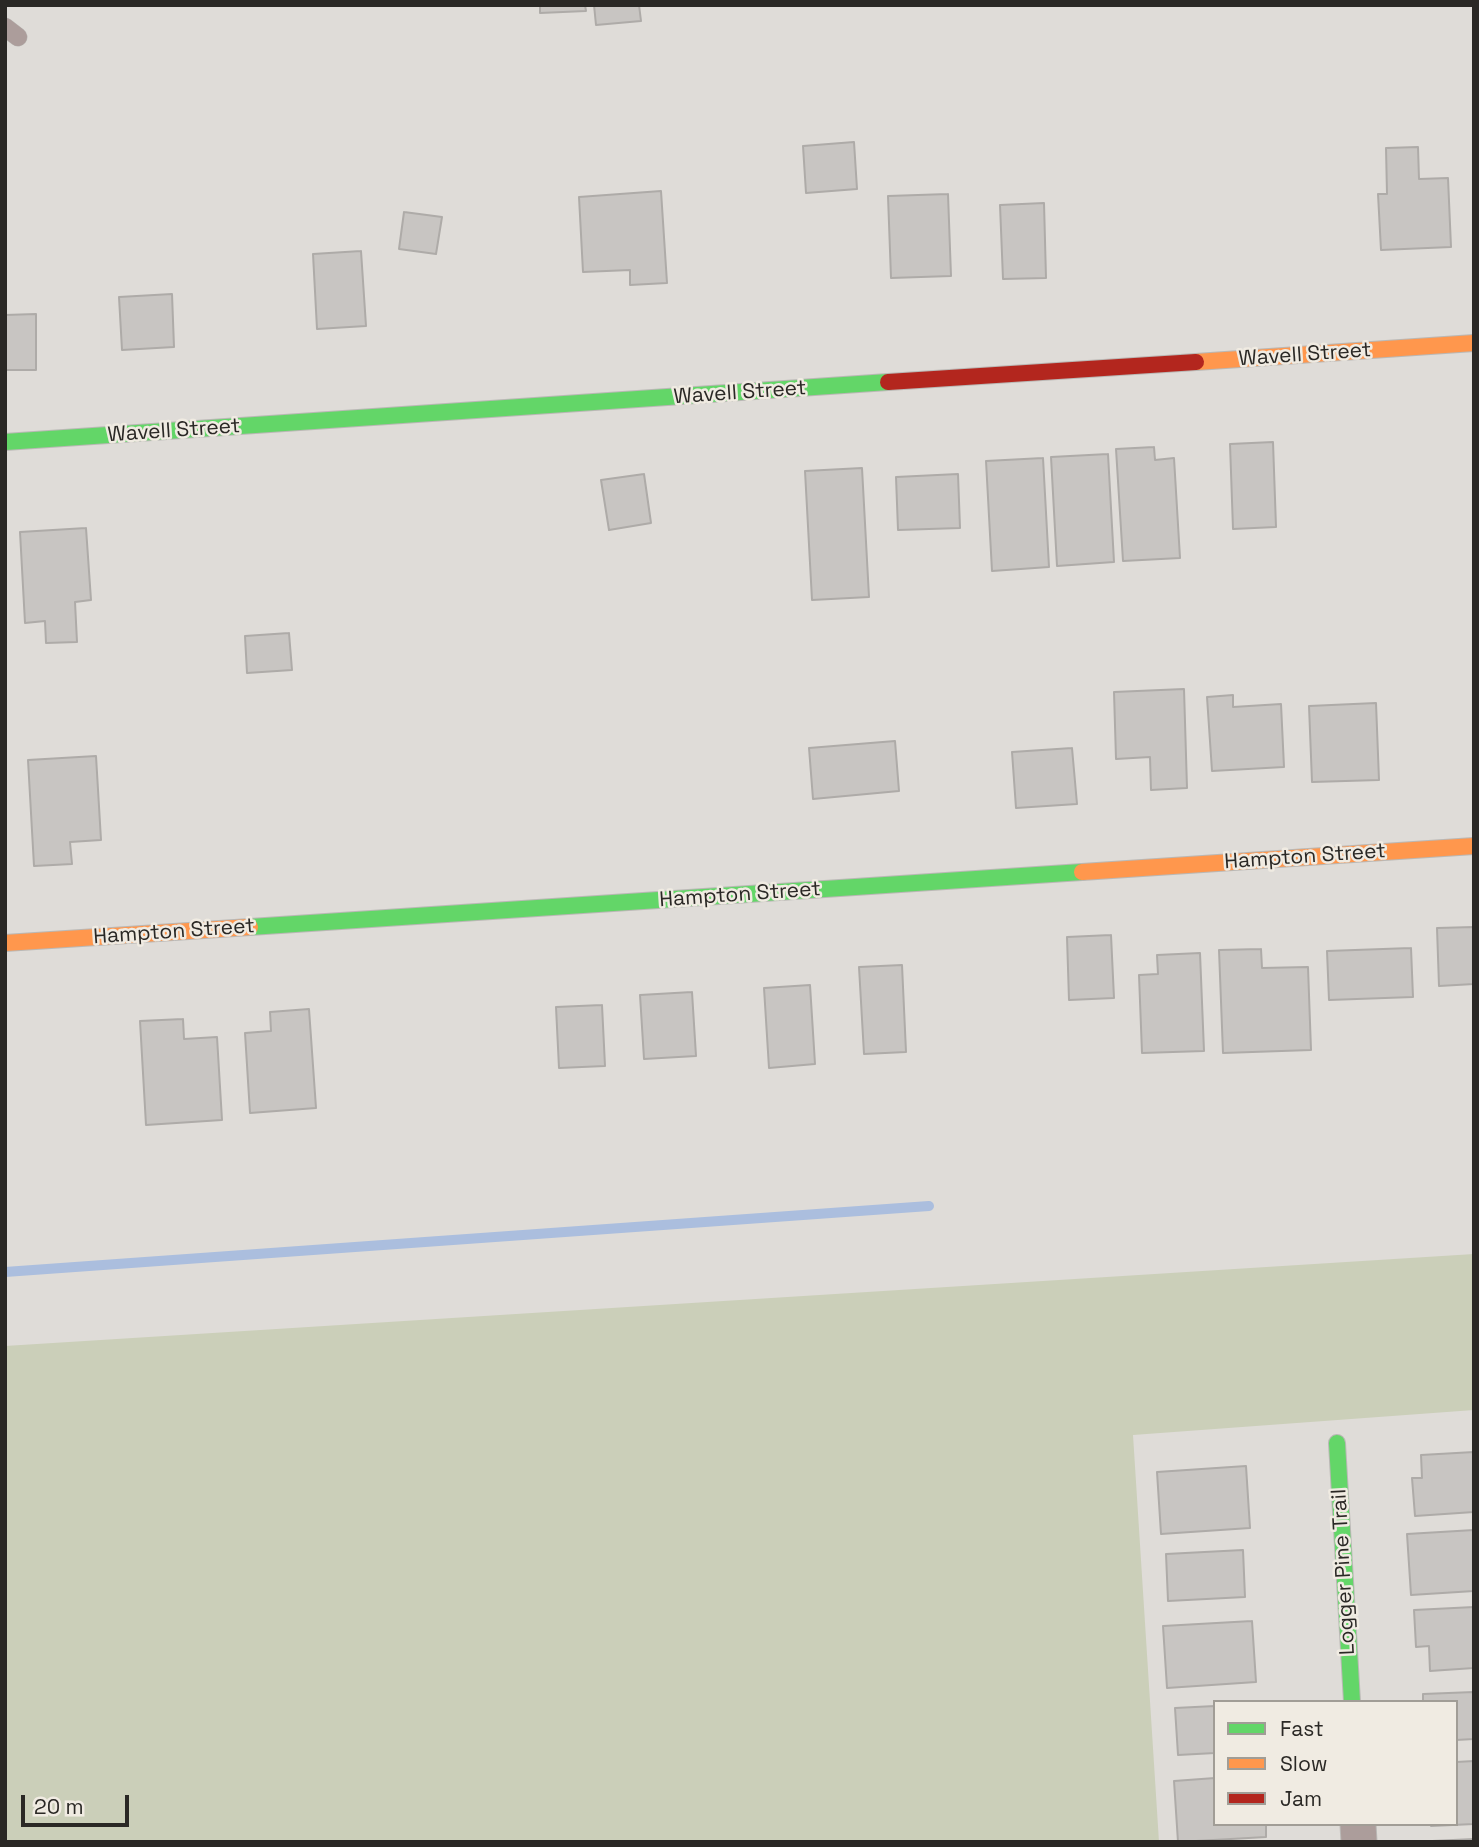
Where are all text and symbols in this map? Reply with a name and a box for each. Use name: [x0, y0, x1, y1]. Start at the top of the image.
street label: Wavell Street: [1238, 338, 1372, 372]
street label: Wavell Street: [673, 376, 807, 410]
street label: Wavell Street: [107, 414, 241, 448]
street label: Hampton Street: [1223, 839, 1387, 875]
street label: Hampton Street: [658, 877, 822, 913]
street label: Hampton Street: [92, 914, 256, 950]
street label: Logger Pine Trail: [1327, 1488, 1361, 1656]
legend: [1213, 1700, 1458, 1826]
text: Fast: [1280, 1715, 1324, 1742]
text: Slow: [1280, 1750, 1328, 1777]
scale bar: [24, 1780, 133, 1824]
text: Jam: [1280, 1785, 1322, 1812]
text: 20 m: [34, 1793, 84, 1820]

